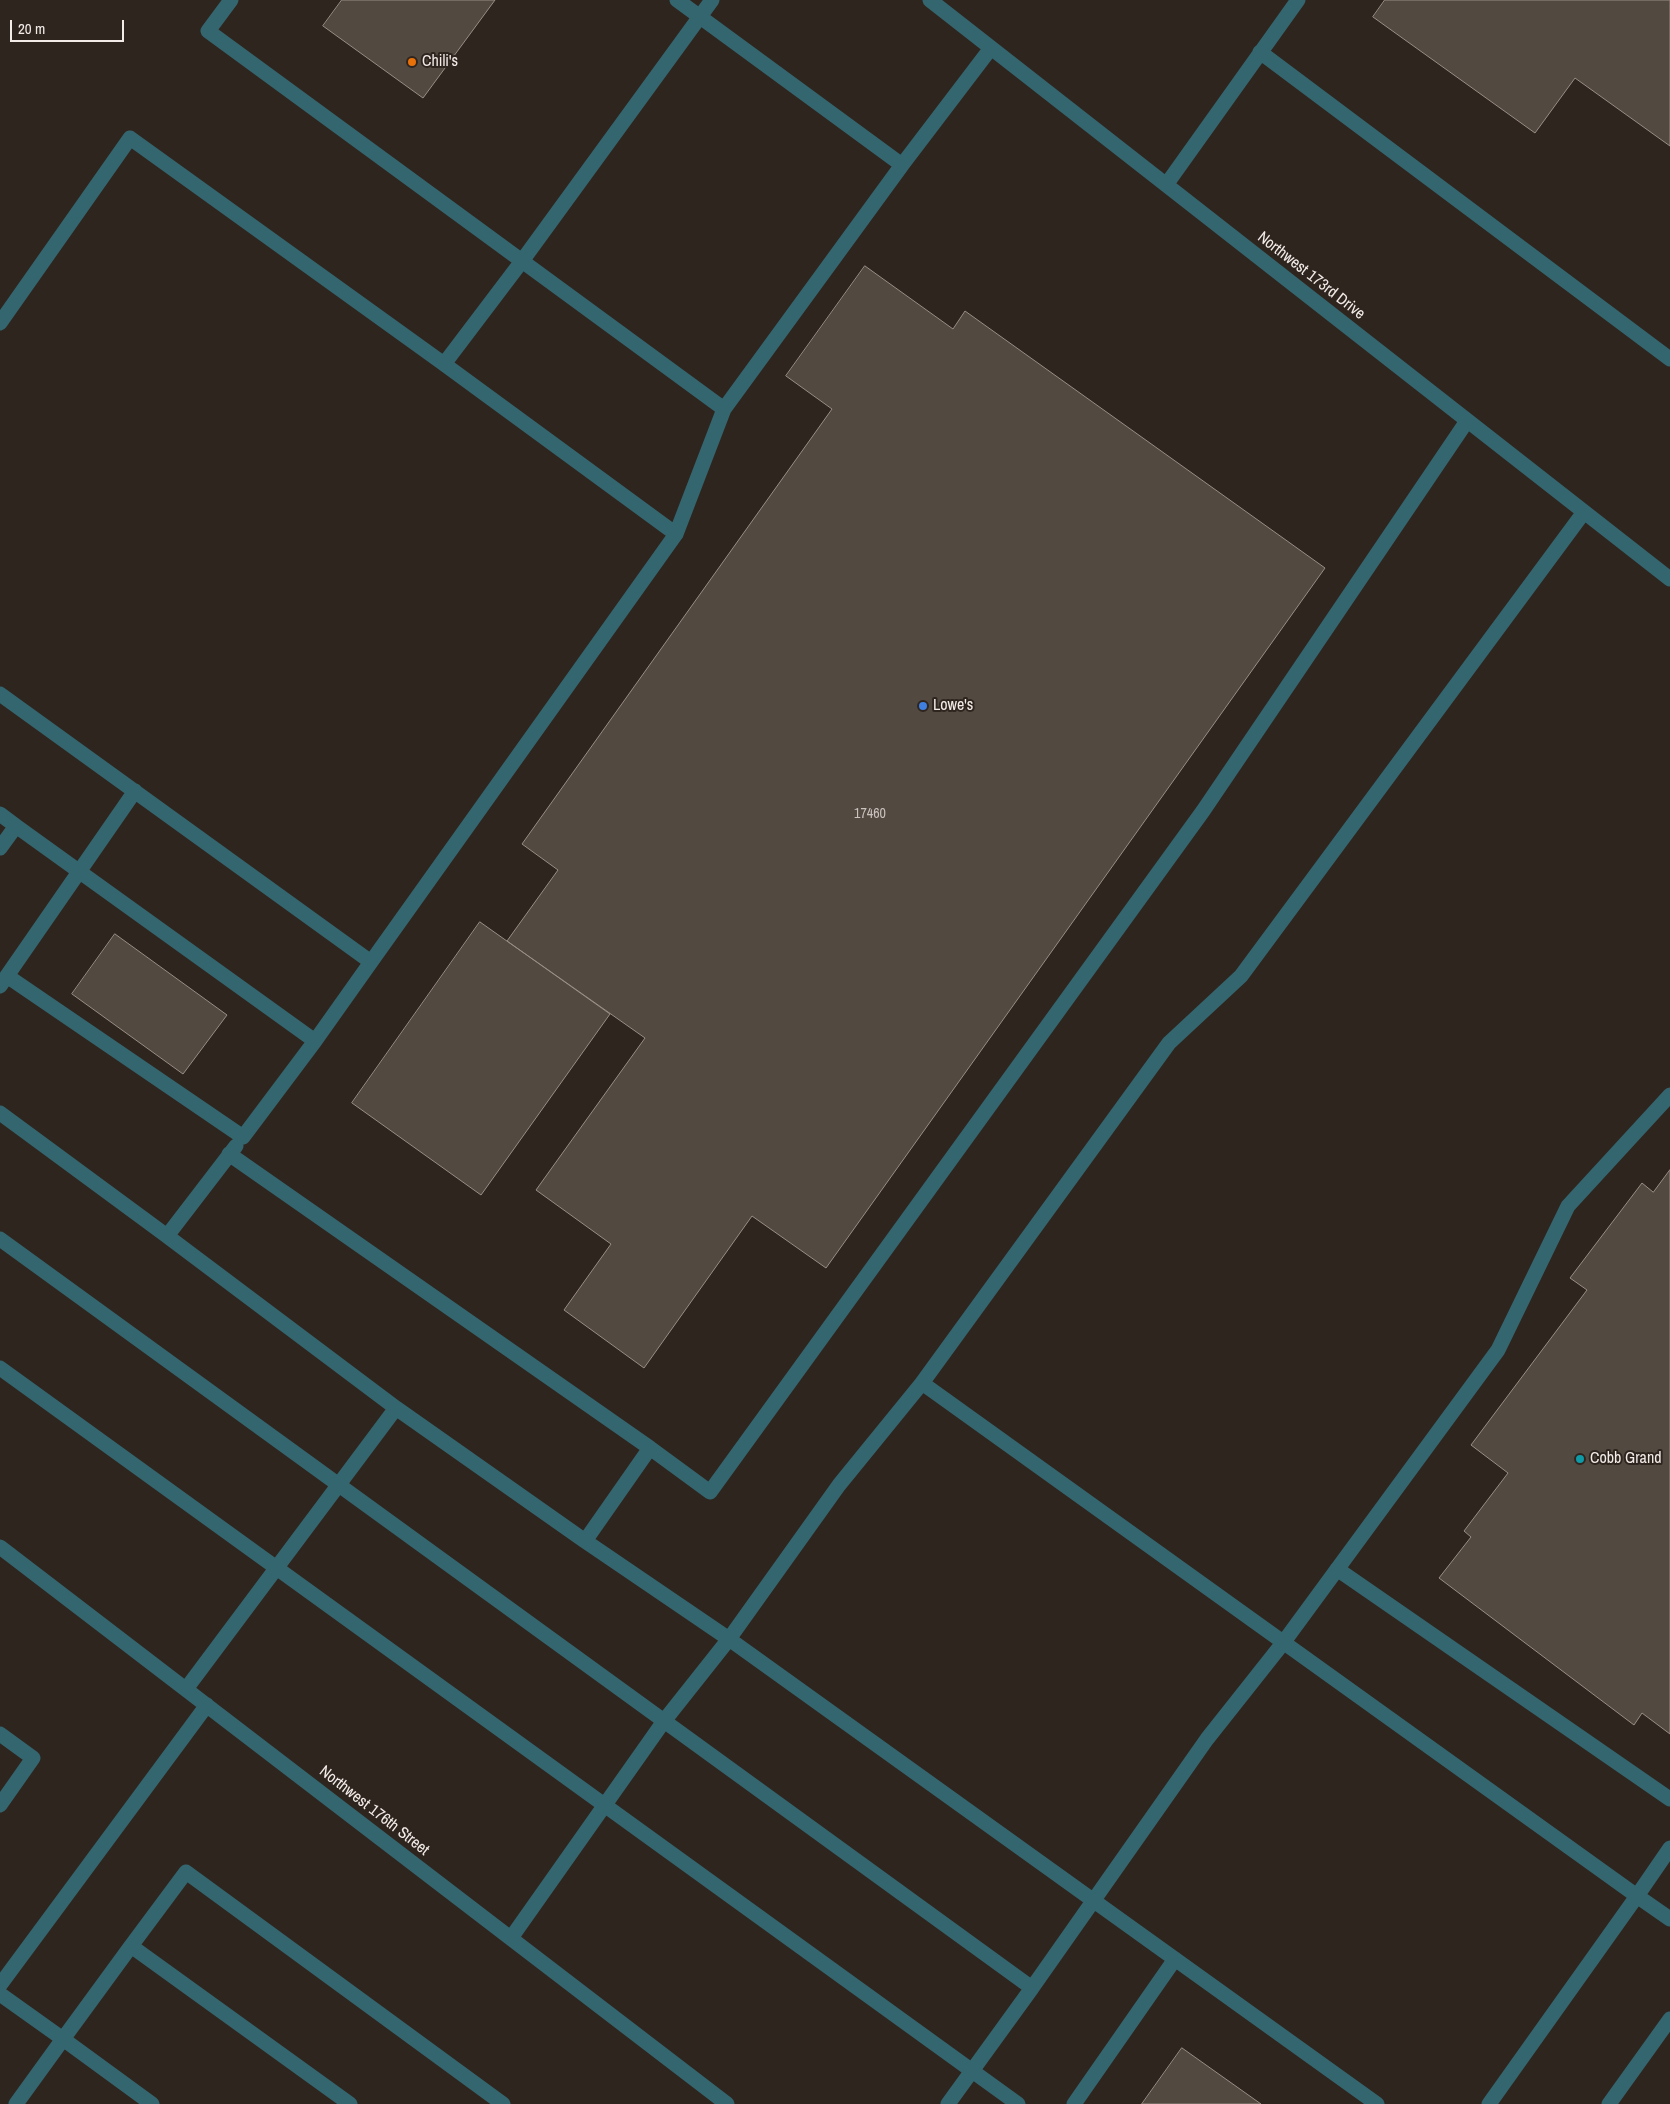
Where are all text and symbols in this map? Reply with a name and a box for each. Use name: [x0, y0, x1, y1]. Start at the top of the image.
scale bar: [12, 10, 126, 42]
text: 20 m: [18, 18, 45, 39]
place label: Chili's: [422, 52, 458, 72]
marker: Chili's: [406, 56, 418, 68]
street label: Northwest 173rd Drive: [1253, 228, 1369, 324]
place label: Lowe's: [933, 696, 973, 716]
marker: Lowe's: [917, 700, 929, 712]
house number: 17460: [854, 806, 886, 822]
place label: Cobb Grand: [1590, 1449, 1661, 1469]
marker: Cobb Grand: [1574, 1453, 1586, 1465]
street label: Northwest 176th Street: [315, 1762, 433, 1860]

